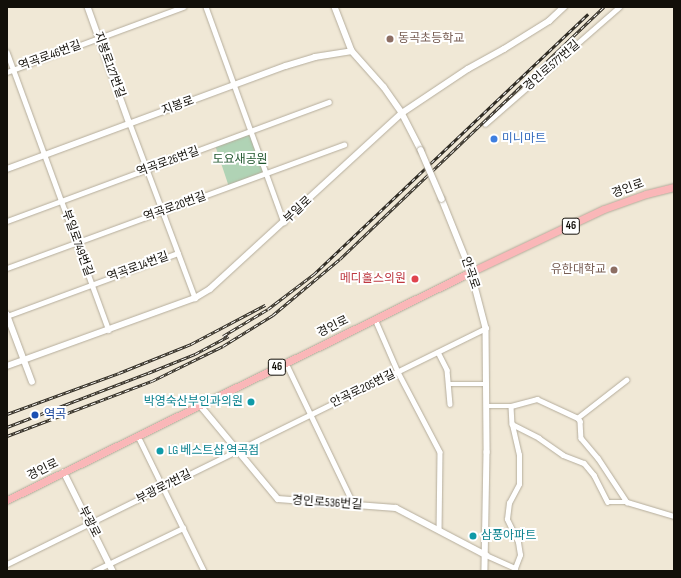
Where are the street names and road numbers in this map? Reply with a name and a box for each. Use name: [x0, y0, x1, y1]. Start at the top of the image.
street label: 지봉로127번길: [90, 30, 128, 100]
street label: 역곡로46번길: [17, 38, 83, 74]
street label: 경인로577번길: [521, 38, 583, 94]
street label: 지봉로: [160, 94, 196, 118]
street label: 역곡로26번길: [135, 144, 201, 180]
street label: 경인로: [610, 177, 646, 201]
street label: 역곡로20번길: [142, 189, 208, 225]
street label: 부일로: [281, 193, 315, 227]
street label: 부일로749번길: [58, 208, 96, 278]
road number: 46: [561, 217, 581, 235]
street label: 역곡로14번길: [105, 249, 171, 285]
street label: 안곡로: [458, 255, 482, 291]
street label: 경인로: [315, 313, 351, 341]
road number: 46: [267, 358, 287, 376]
street label: 안곡로205번길: [328, 367, 398, 411]
street label: 경인로: [25, 456, 61, 484]
street label: 부광로7번길: [134, 467, 194, 507]
street label: 경인로536번길: [291, 493, 363, 513]
street label: 부광로: [75, 504, 103, 540]

